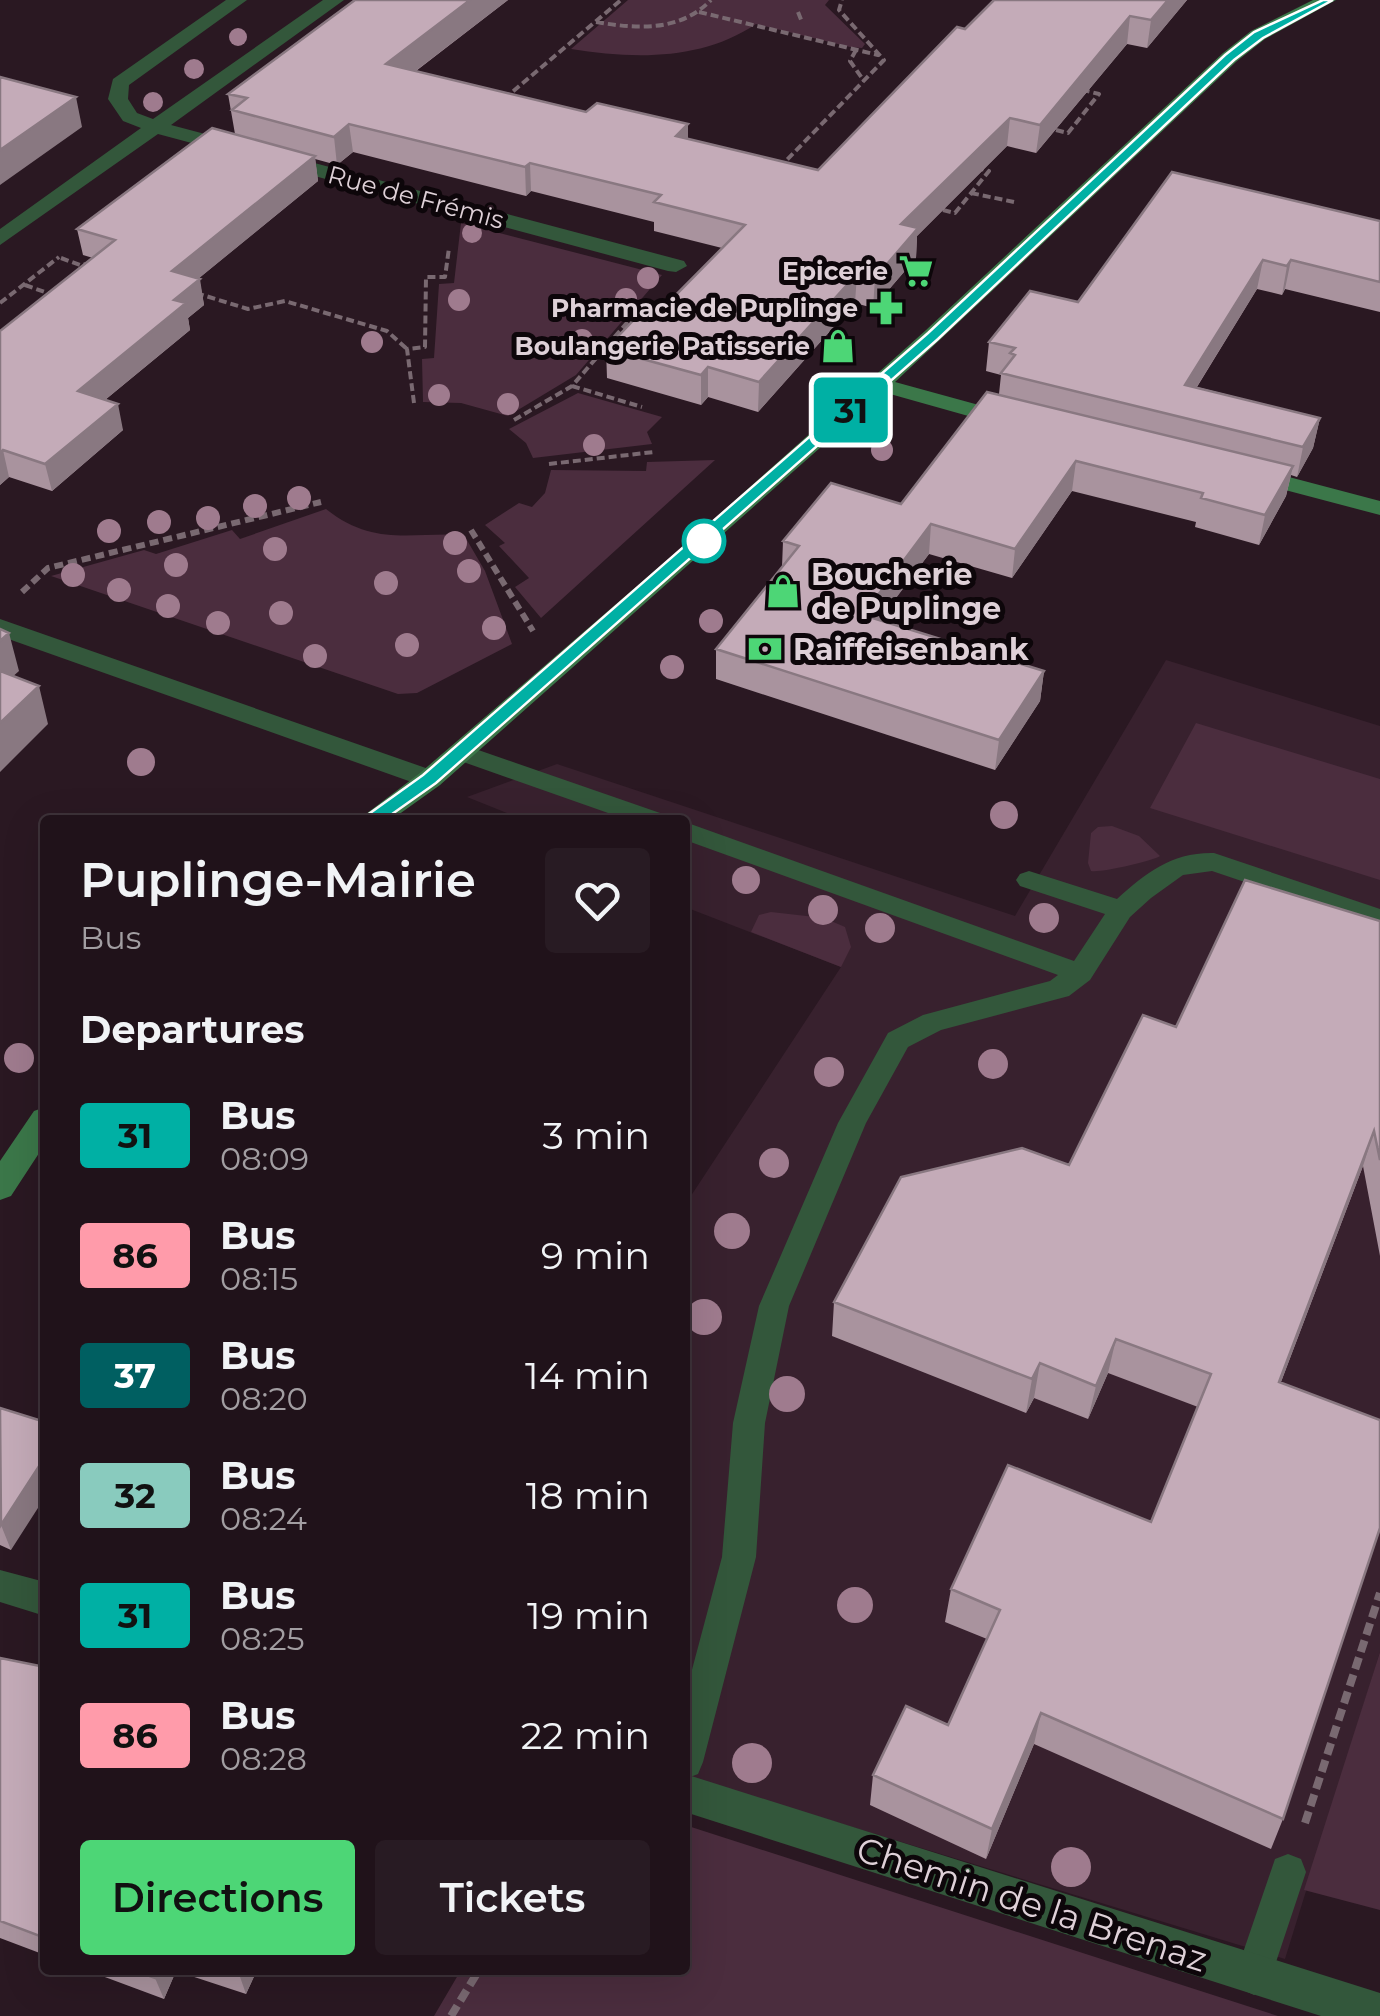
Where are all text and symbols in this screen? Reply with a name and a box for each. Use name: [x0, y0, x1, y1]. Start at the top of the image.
street label: Rue de Frémis: [325, 159, 507, 235]
supermarket icon: Epicerie: [897, 252, 935, 290]
place label: Epicerie: [782, 256, 888, 286]
pharmacy icon: Pharmacie de Puplinge: [867, 289, 905, 327]
place label: Pharmacie de Puplinge: [551, 293, 858, 323]
shop icon: Boulangerie Patisserie: [819, 327, 857, 365]
place label: Boulangerie Patisserie: [515, 331, 810, 361]
line badge: 31: [806, 378, 896, 442]
text: 31: [834, 389, 868, 432]
unlabelled marker: [683, 520, 725, 562]
place label: Boucherie de Puplinge: [811, 556, 1001, 627]
shop icon: Boucherie de Puplinge: [764, 572, 802, 610]
bank icon: Raiffeisenbank: [746, 630, 784, 668]
place label: Raiffeisenbank: [793, 631, 1029, 668]
button: heart: [545, 848, 650, 953]
text: Puplinge-Mairie: [80, 851, 476, 909]
text: Bus: [80, 918, 141, 957]
text: Departures: [80, 1006, 304, 1053]
text: Bus: [220, 1092, 295, 1139]
text: 3 min: [542, 1112, 650, 1159]
text: 31: [118, 1114, 152, 1157]
text: 08:09: [220, 1139, 309, 1178]
text: Bus: [220, 1212, 295, 1259]
text: 9 min: [541, 1232, 650, 1279]
text: 86: [112, 1234, 158, 1277]
text: 08:15: [220, 1259, 298, 1298]
text: Bus: [220, 1332, 295, 1379]
text: 14 min: [525, 1352, 650, 1399]
text: 37: [114, 1354, 156, 1397]
text: 08:20: [220, 1379, 308, 1418]
text: Bus: [220, 1452, 295, 1499]
text: 18 min: [526, 1472, 650, 1519]
text: 32: [114, 1474, 156, 1517]
text: 08:24: [220, 1499, 307, 1538]
text: Bus: [220, 1572, 295, 1619]
text: 19 min: [527, 1592, 650, 1639]
text: 31: [118, 1594, 152, 1637]
text: 08:25: [220, 1619, 305, 1658]
text: Bus: [220, 1692, 295, 1739]
text: 22 min: [521, 1712, 650, 1759]
text: 86: [112, 1714, 158, 1757]
text: 08:28: [220, 1739, 307, 1778]
street label: Chemin de la Brenaz: [852, 1827, 1212, 1981]
button: Directions: [80, 1840, 355, 1955]
button: Tickets: [375, 1840, 650, 1955]

